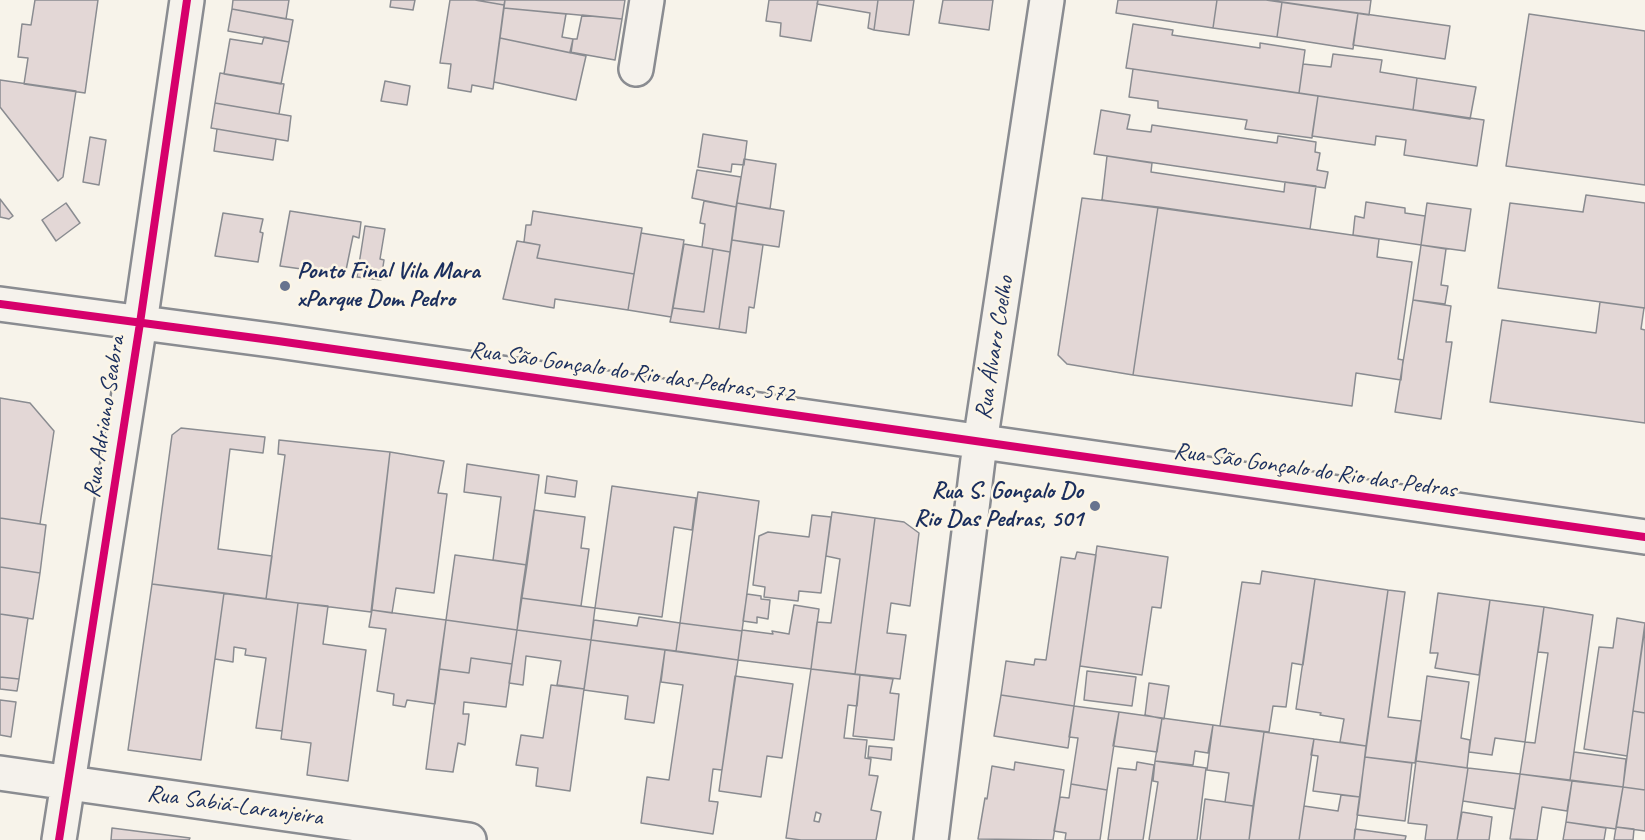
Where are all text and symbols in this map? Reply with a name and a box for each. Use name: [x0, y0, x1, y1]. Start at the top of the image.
place label: Ponto Final Vila Mara xParque Dom Pedro: [297, 258, 480, 314]
street label: Rua Álvaro Coelho: [969, 274, 1021, 422]
marker: Ponto Final Vila Mara xParque Dom Pedro: [278, 279, 292, 293]
street label: Rua Adriano Seabra: [78, 334, 132, 500]
street label: Rua São Gonçalo do Rio das Pedras, 572: [468, 336, 796, 410]
street label: Rua São Gonçalo do Rio das Pedras: [1172, 437, 1458, 505]
place label: Rua S. Gonçalo Do Rio Das Pedras, 501: [914, 478, 1083, 534]
marker: Rua S. Gonçalo Do Rio Das Pedras, 501: [1088, 499, 1102, 513]
street label: Rua Sabiá-Laranjeira: [145, 779, 325, 833]

